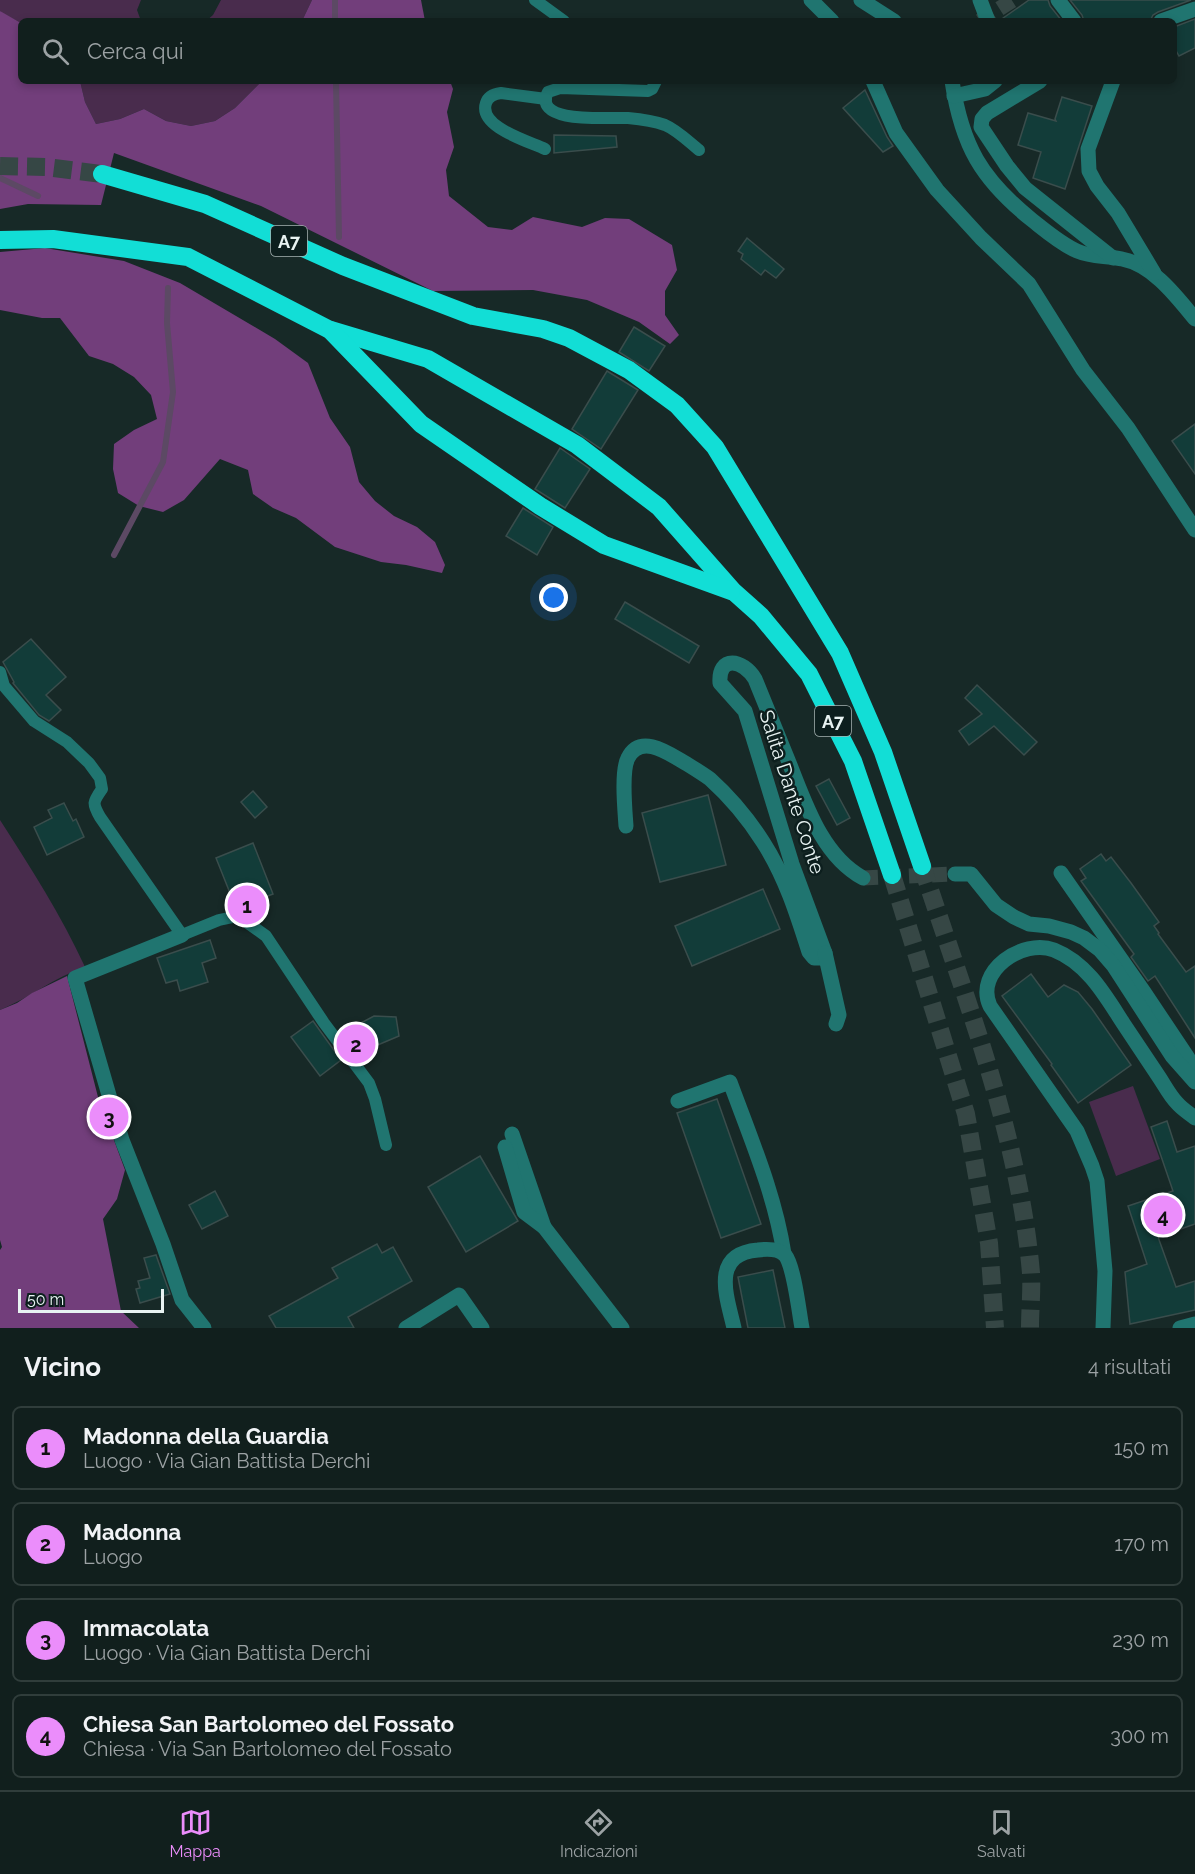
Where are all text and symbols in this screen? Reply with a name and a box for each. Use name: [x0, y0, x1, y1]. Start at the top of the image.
search box: [18, 18, 1177, 84]
icon: search: [39, 35, 72, 68]
text: Cerca qui: [87, 38, 184, 64]
road number: A7: [271, 226, 307, 256]
your location: [539, 583, 568, 612]
road number: A7: [815, 706, 851, 736]
street label: Salita Dante Conte: [754, 707, 830, 877]
pin: 1: [228, 882, 266, 928]
pin: 2: [336, 1022, 376, 1066]
pin: 3: [90, 1094, 128, 1140]
pin: 4: [1144, 1192, 1182, 1238]
scale bar: [18, 1286, 164, 1314]
text: 50 m: [27, 1290, 64, 1309]
text: Vicino: [24, 1352, 101, 1382]
text: 4 risultati: [1088, 1355, 1171, 1379]
text: Madonna della Guardia: [83, 1423, 329, 1449]
text: 1: [41, 1436, 50, 1460]
text: 150 m: [1114, 1436, 1169, 1460]
text: Luogo · Via Gian Battista Derchi: [83, 1449, 370, 1473]
text: Madonna: [83, 1519, 181, 1545]
text: 2: [40, 1532, 51, 1556]
text: 170 m: [1114, 1532, 1169, 1556]
text: Luogo: [83, 1545, 143, 1569]
text: Immacolata: [83, 1615, 209, 1641]
text: 3: [40, 1628, 51, 1652]
text: 230 m: [1112, 1628, 1169, 1652]
text: Luogo · Via Gian Battista Derchi: [83, 1641, 370, 1665]
text: Chiesa San Bartolomeo del Fossato: [83, 1711, 454, 1737]
text: 4: [40, 1724, 51, 1748]
text: 300 m: [1110, 1724, 1169, 1748]
text: Chiesa · Via San Bartolomeo del Fossato: [83, 1737, 452, 1761]
tab: Mappa: [170, 1806, 221, 1861]
tab: Indicazioni: [560, 1806, 638, 1861]
tab: Salvati: [977, 1806, 1025, 1861]

